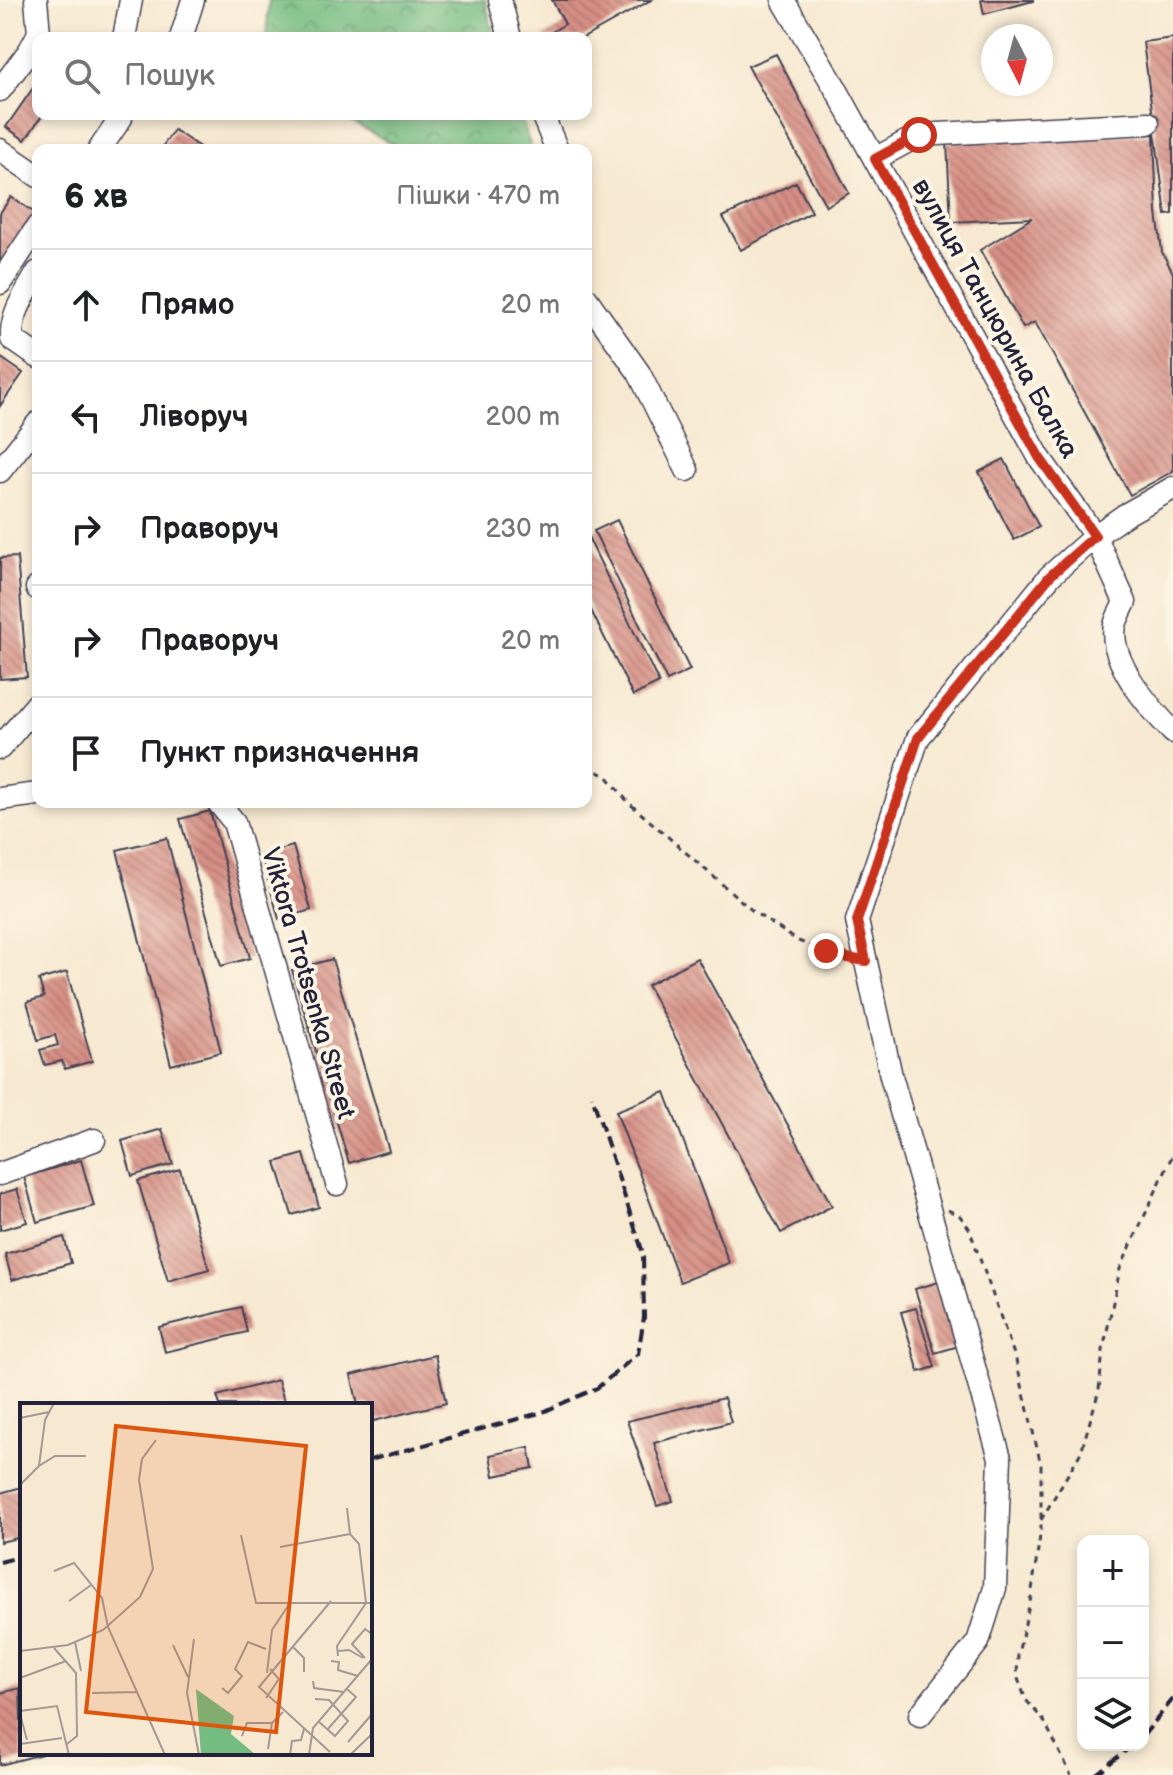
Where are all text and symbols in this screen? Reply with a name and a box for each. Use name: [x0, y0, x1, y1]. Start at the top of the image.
north arrow: [981, 24, 1053, 96]
search box: [32, 32, 592, 120]
icon: search: [60, 54, 104, 98]
text: Пошук: [124, 58, 215, 94]
route start: [901, 117, 937, 153]
street label: вулиця Танцюрина Балка: [905, 174, 1085, 464]
text: 6 хв: [64, 176, 128, 217]
text: Пішки · 470 m: [396, 181, 560, 212]
icon: ahead: [64, 283, 108, 327]
text: Прямо: [140, 287, 234, 323]
text: 20 m: [501, 290, 560, 321]
icon: left: [64, 395, 108, 439]
text: Ліворуч: [140, 399, 248, 435]
text: 200 m: [486, 402, 560, 433]
icon: right: [64, 507, 108, 551]
text: Праворуч: [140, 511, 279, 547]
text: 230 m: [485, 514, 560, 545]
icon: right: [64, 619, 108, 663]
text: Праворуч: [140, 623, 279, 659]
text: 20 m: [501, 626, 560, 657]
icon: arrive: [64, 731, 108, 775]
text: Пункт призначення: [140, 735, 419, 771]
street label: Viktora Trotsenka Street: [254, 844, 361, 1123]
route end: [808, 933, 844, 969]
inset map: [20, 1403, 372, 1755]
map controls: [1077, 1535, 1149, 1751]
button: +: [1077, 1535, 1149, 1607]
button: −: [1077, 1607, 1149, 1679]
button: layers: [1077, 1679, 1149, 1751]

